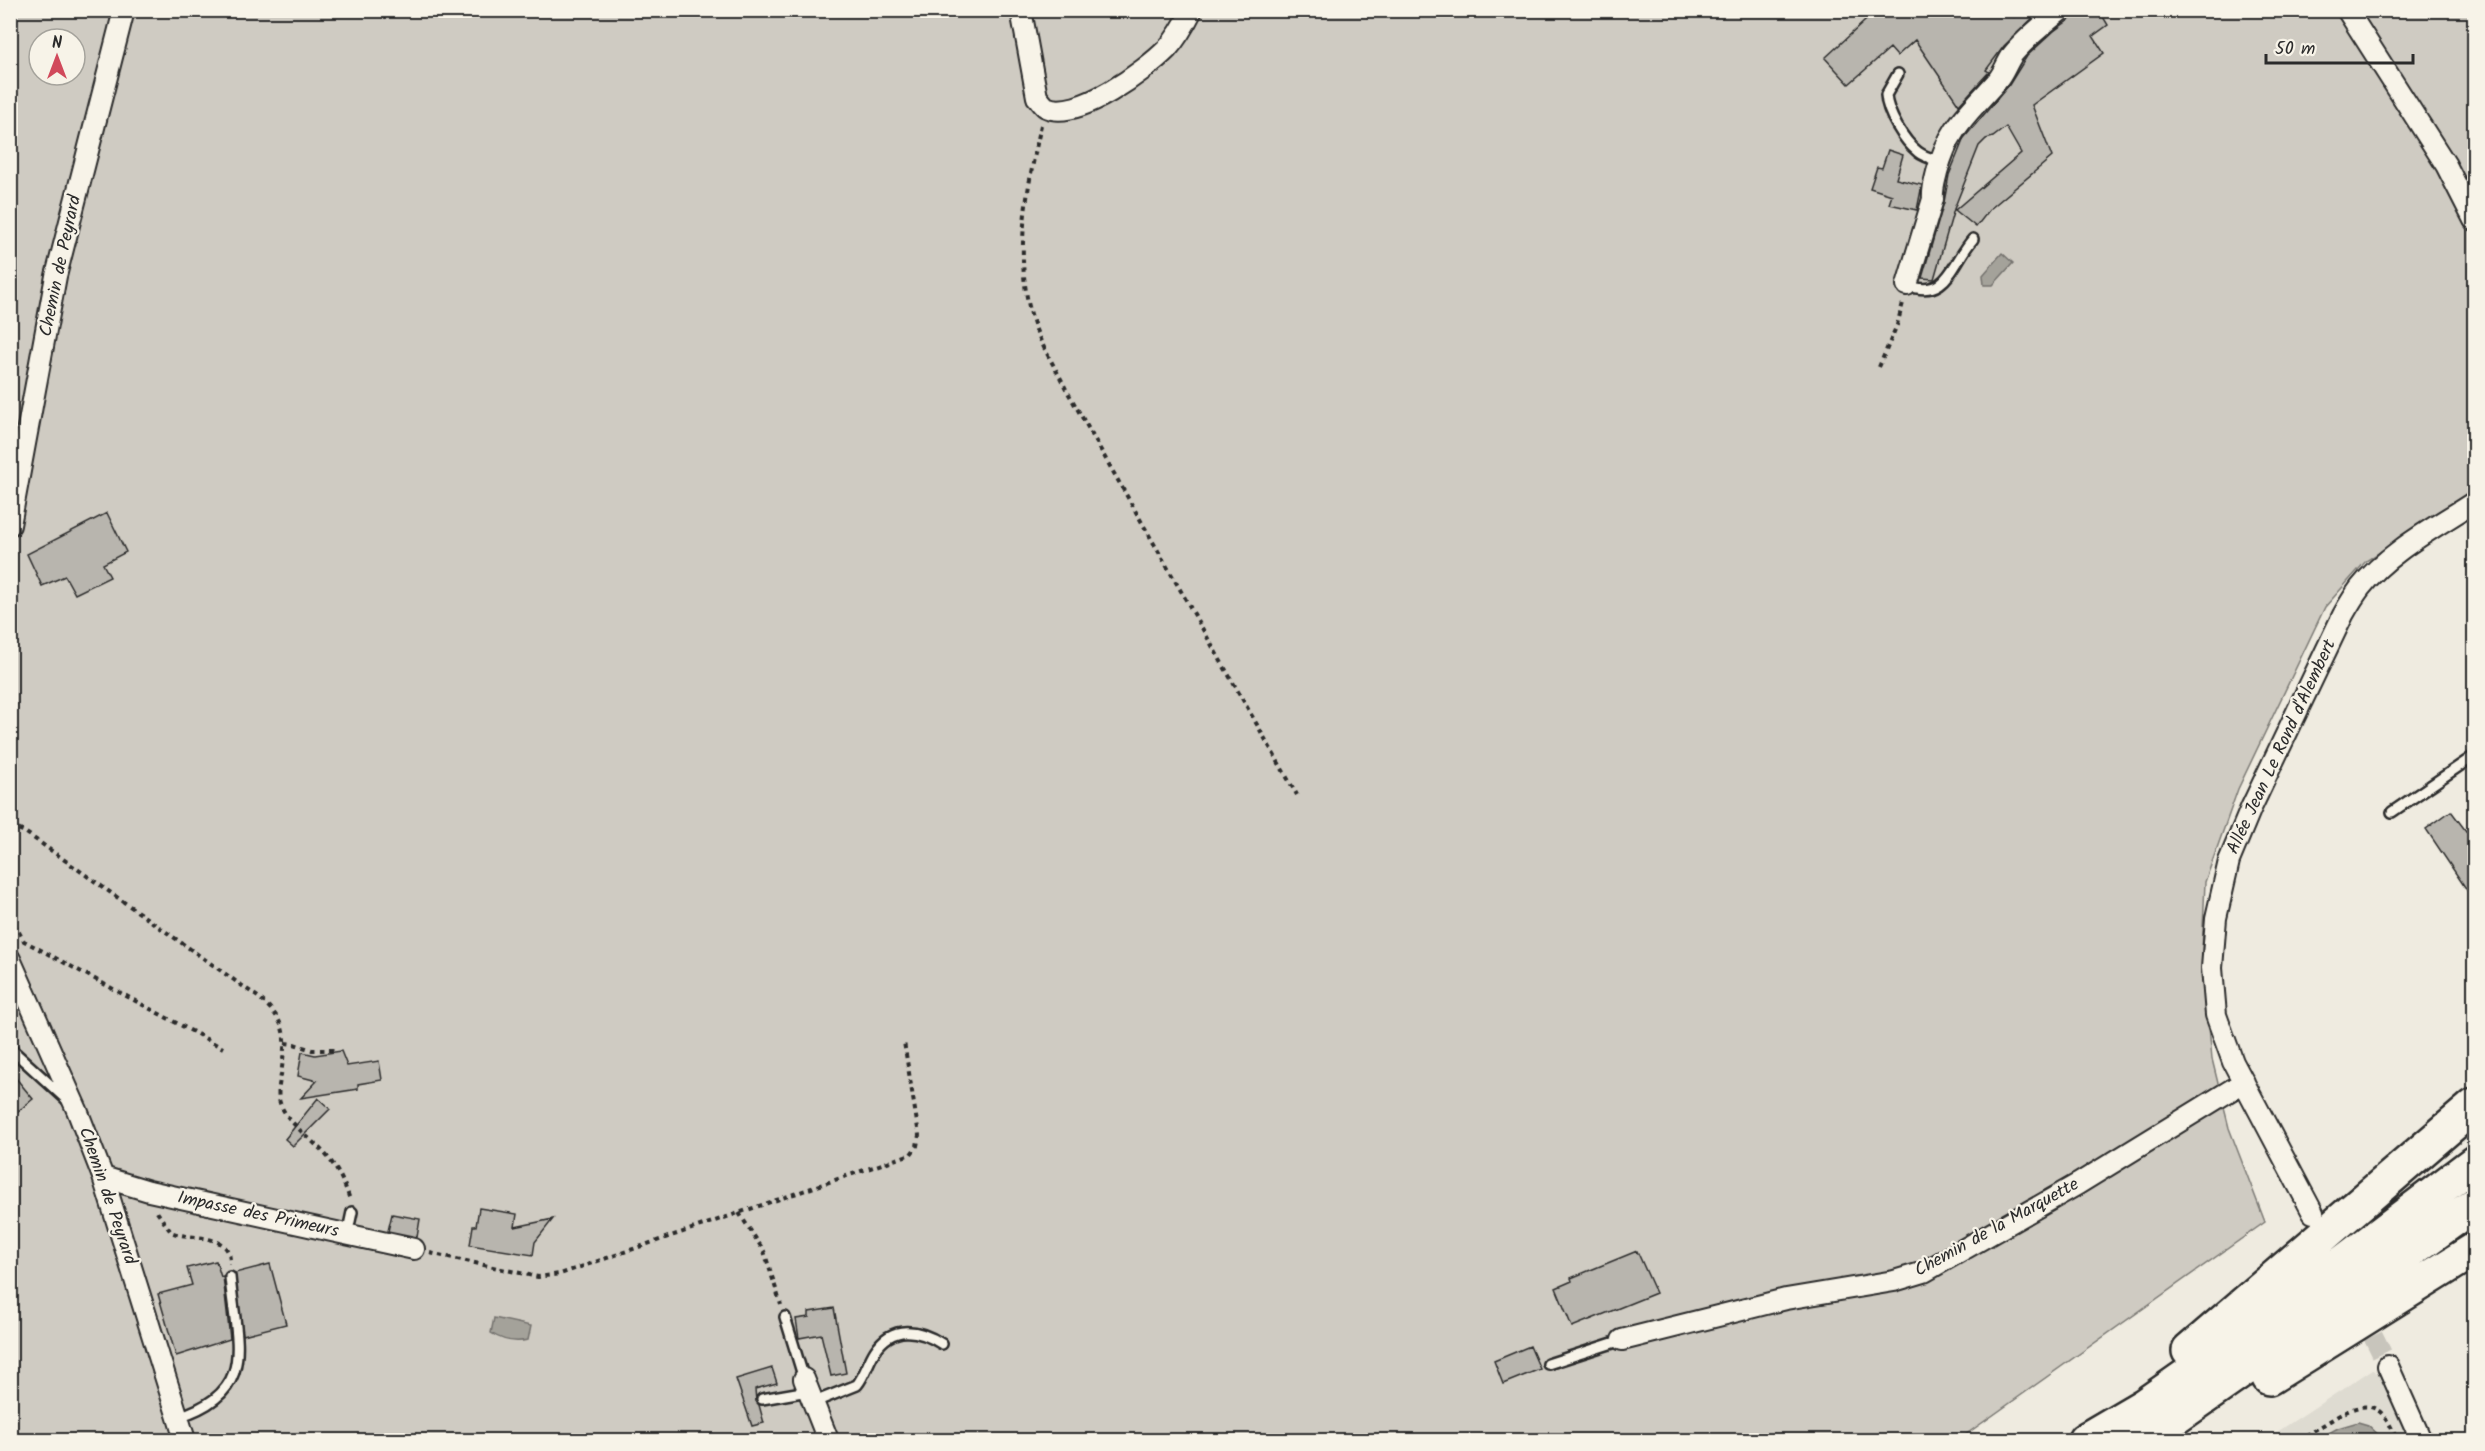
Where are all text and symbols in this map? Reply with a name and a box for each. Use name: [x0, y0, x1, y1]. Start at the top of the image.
north arrow: [27, 27, 87, 87]
scale bar: [2266, 27, 2413, 65]
text: N: [52, 31, 62, 56]
text: 50 m: [2275, 35, 2315, 64]
street label: Chemin de Peyrard: [32, 192, 90, 339]
street label: Allée Jean Le Rond d'Alembert: [2219, 634, 2345, 859]
street label: Chemin de Peyrard: [70, 1123, 144, 1270]
street label: Chemin de la Marquette: [1909, 1171, 2085, 1285]
street label: Impasse des Primeurs: [175, 1184, 342, 1246]

